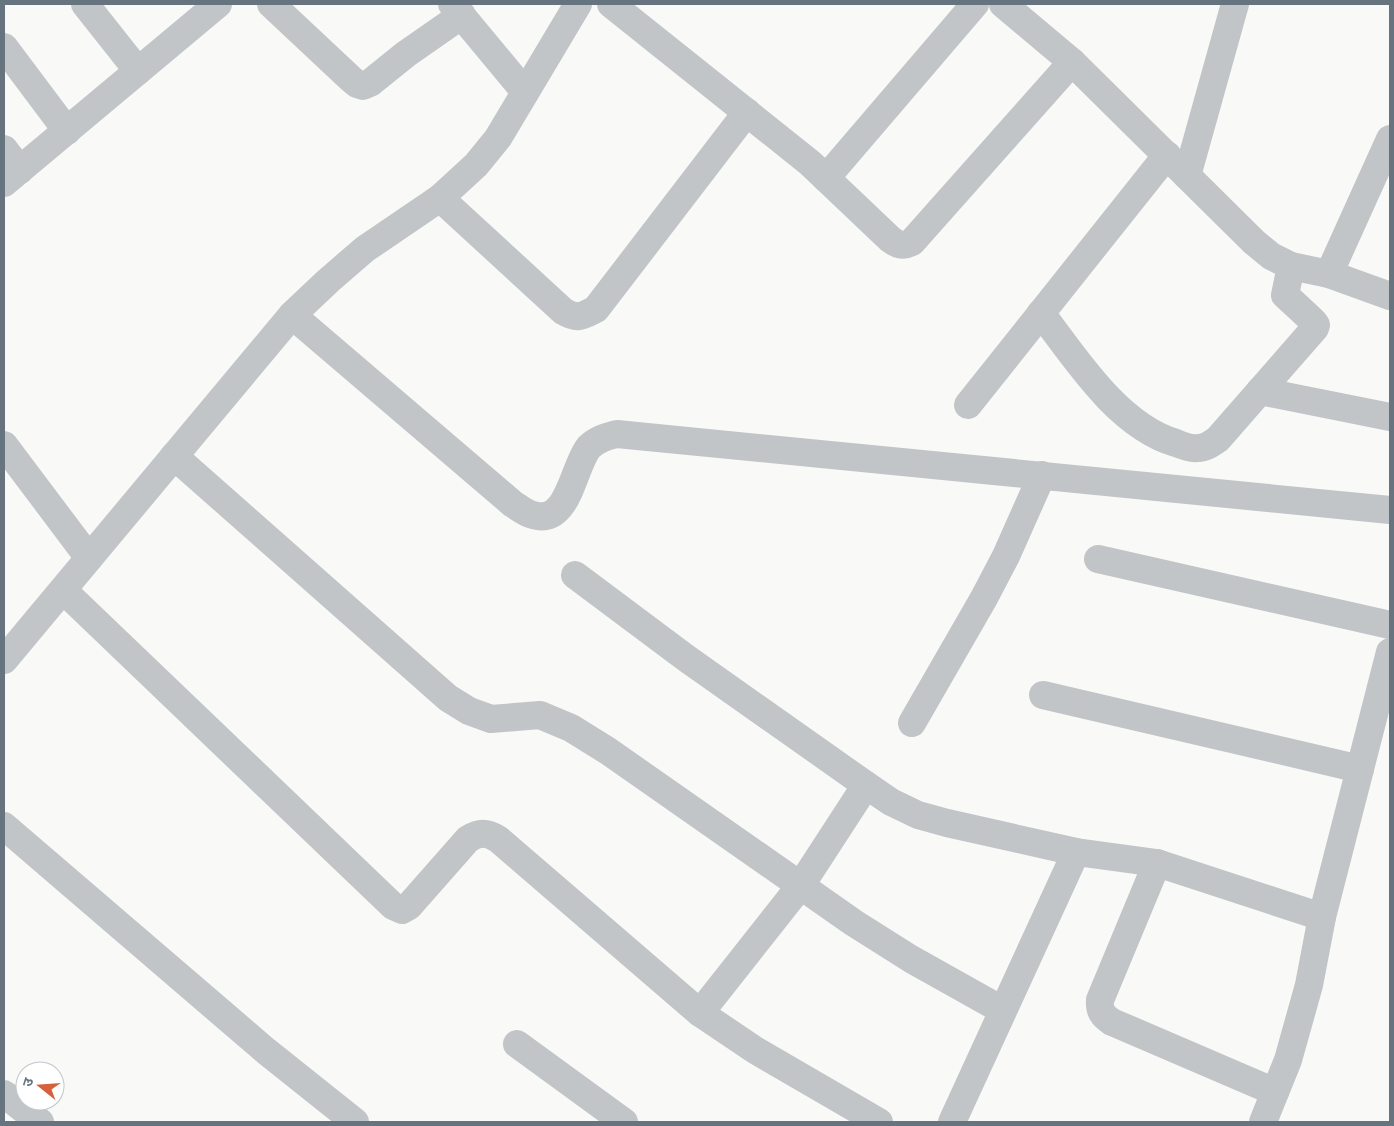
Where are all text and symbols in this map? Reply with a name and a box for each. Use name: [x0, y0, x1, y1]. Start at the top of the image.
north arrow: [15, 1061, 65, 1111]
text: उ: [18, 1075, 38, 1089]

